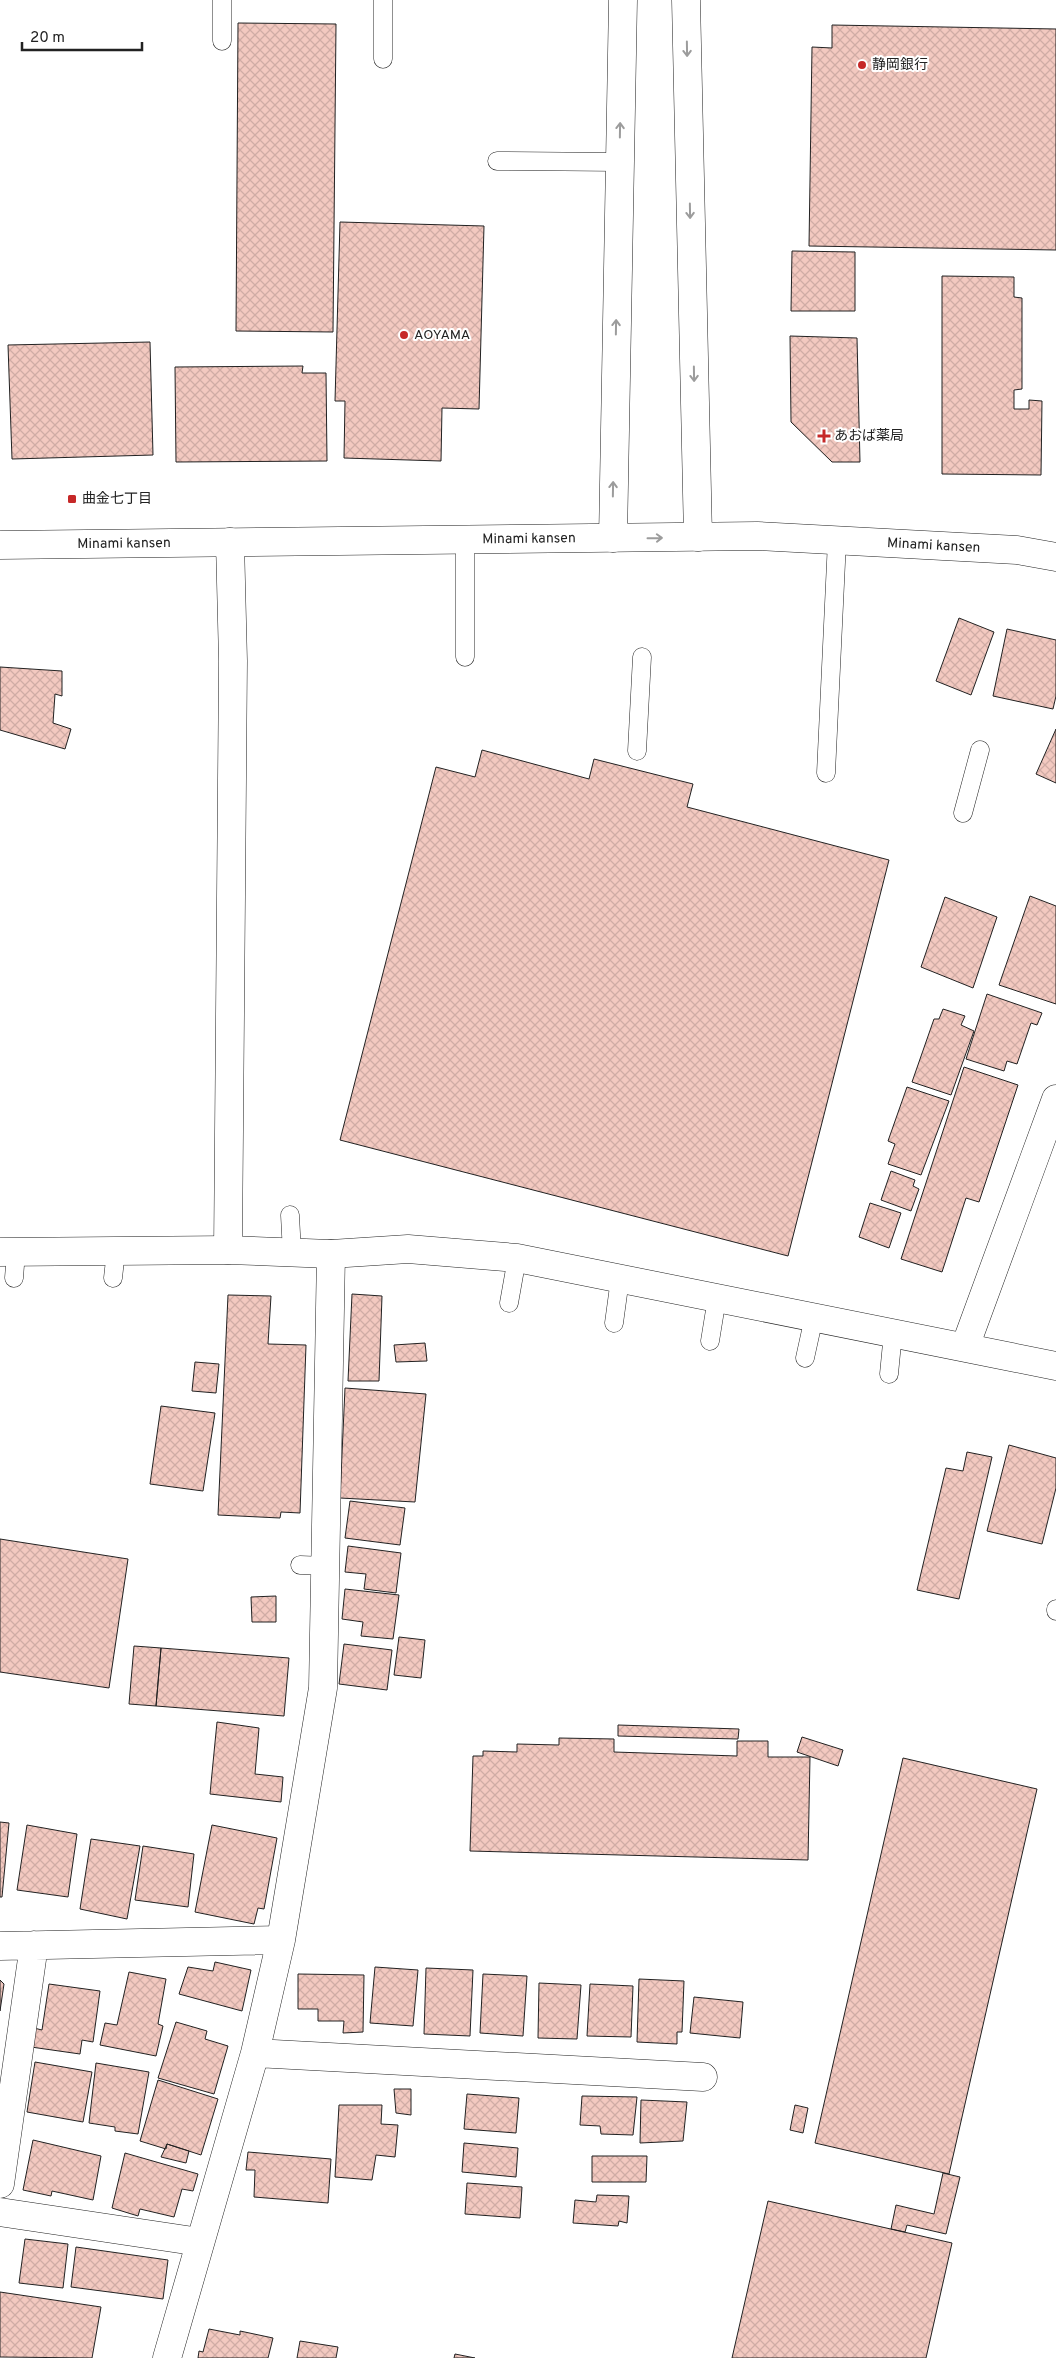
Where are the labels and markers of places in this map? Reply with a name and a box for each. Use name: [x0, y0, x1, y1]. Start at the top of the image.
place label: 静岡銀行: [872, 56, 928, 74]
marker: 静岡銀行: [856, 59, 868, 71]
place label: AOYAMA: [414, 327, 470, 344]
marker: AOYAMA: [398, 329, 410, 341]
place label: あおば薬局: [834, 428, 904, 445]
marker: あおば薬局: [818, 430, 830, 442]
place label: 曲金七丁目: [82, 491, 152, 508]
marker: 曲金七丁目: [66, 493, 78, 505]

